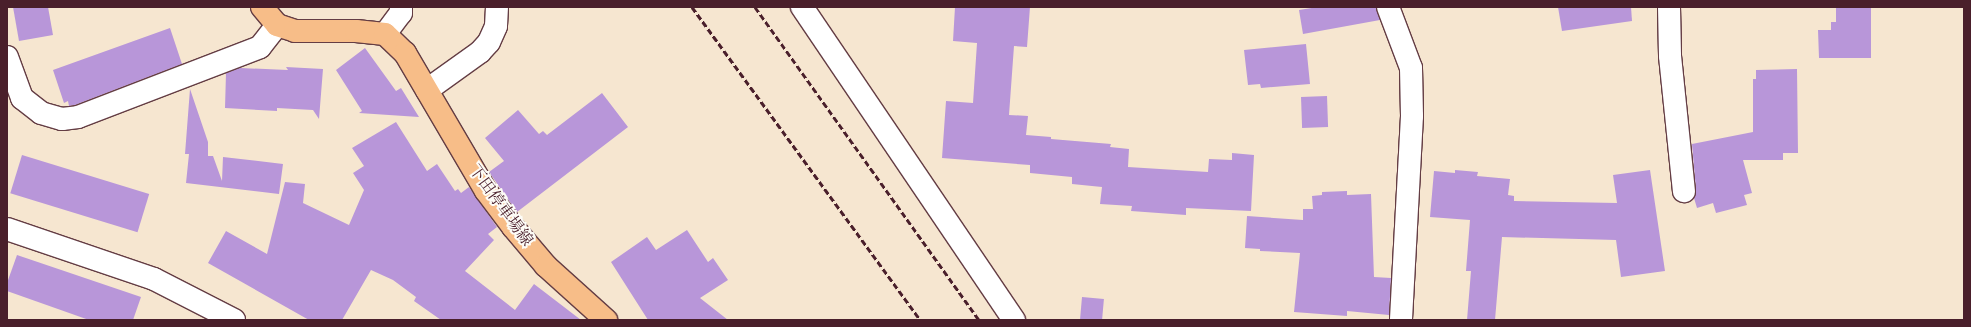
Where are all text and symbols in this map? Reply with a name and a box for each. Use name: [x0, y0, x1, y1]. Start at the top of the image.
street label: 下田停車場線: [464, 162, 536, 250]

